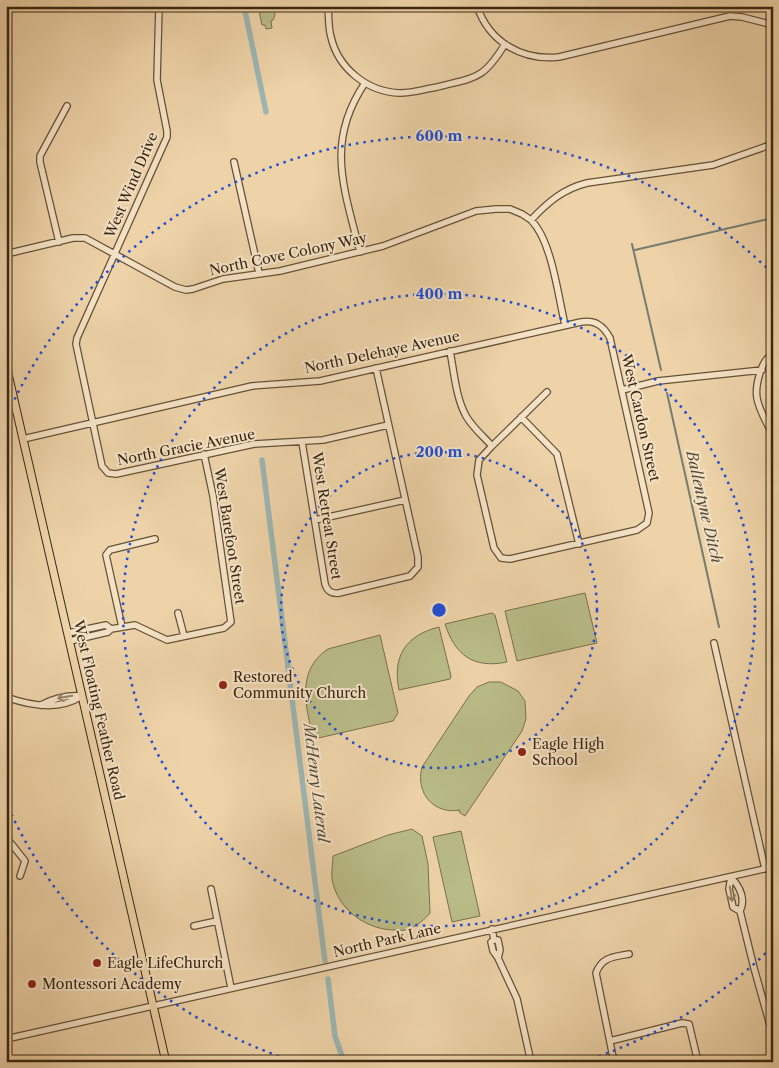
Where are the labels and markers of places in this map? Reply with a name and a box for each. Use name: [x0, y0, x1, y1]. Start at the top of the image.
centre of rings: [430, 601, 448, 619]
place label: Restored Community Church: [233, 668, 366, 702]
marker: Restored Community Church: [217, 679, 229, 691]
place label: Eagle High School: [532, 735, 605, 769]
marker: Eagle High School: [516, 746, 528, 758]
place label: Eagle LifeChurch: [107, 954, 223, 972]
marker: Eagle LifeChurch: [91, 957, 103, 969]
place label: Montessori Academy: [42, 975, 182, 993]
marker: Montessori Academy: [26, 978, 38, 990]

